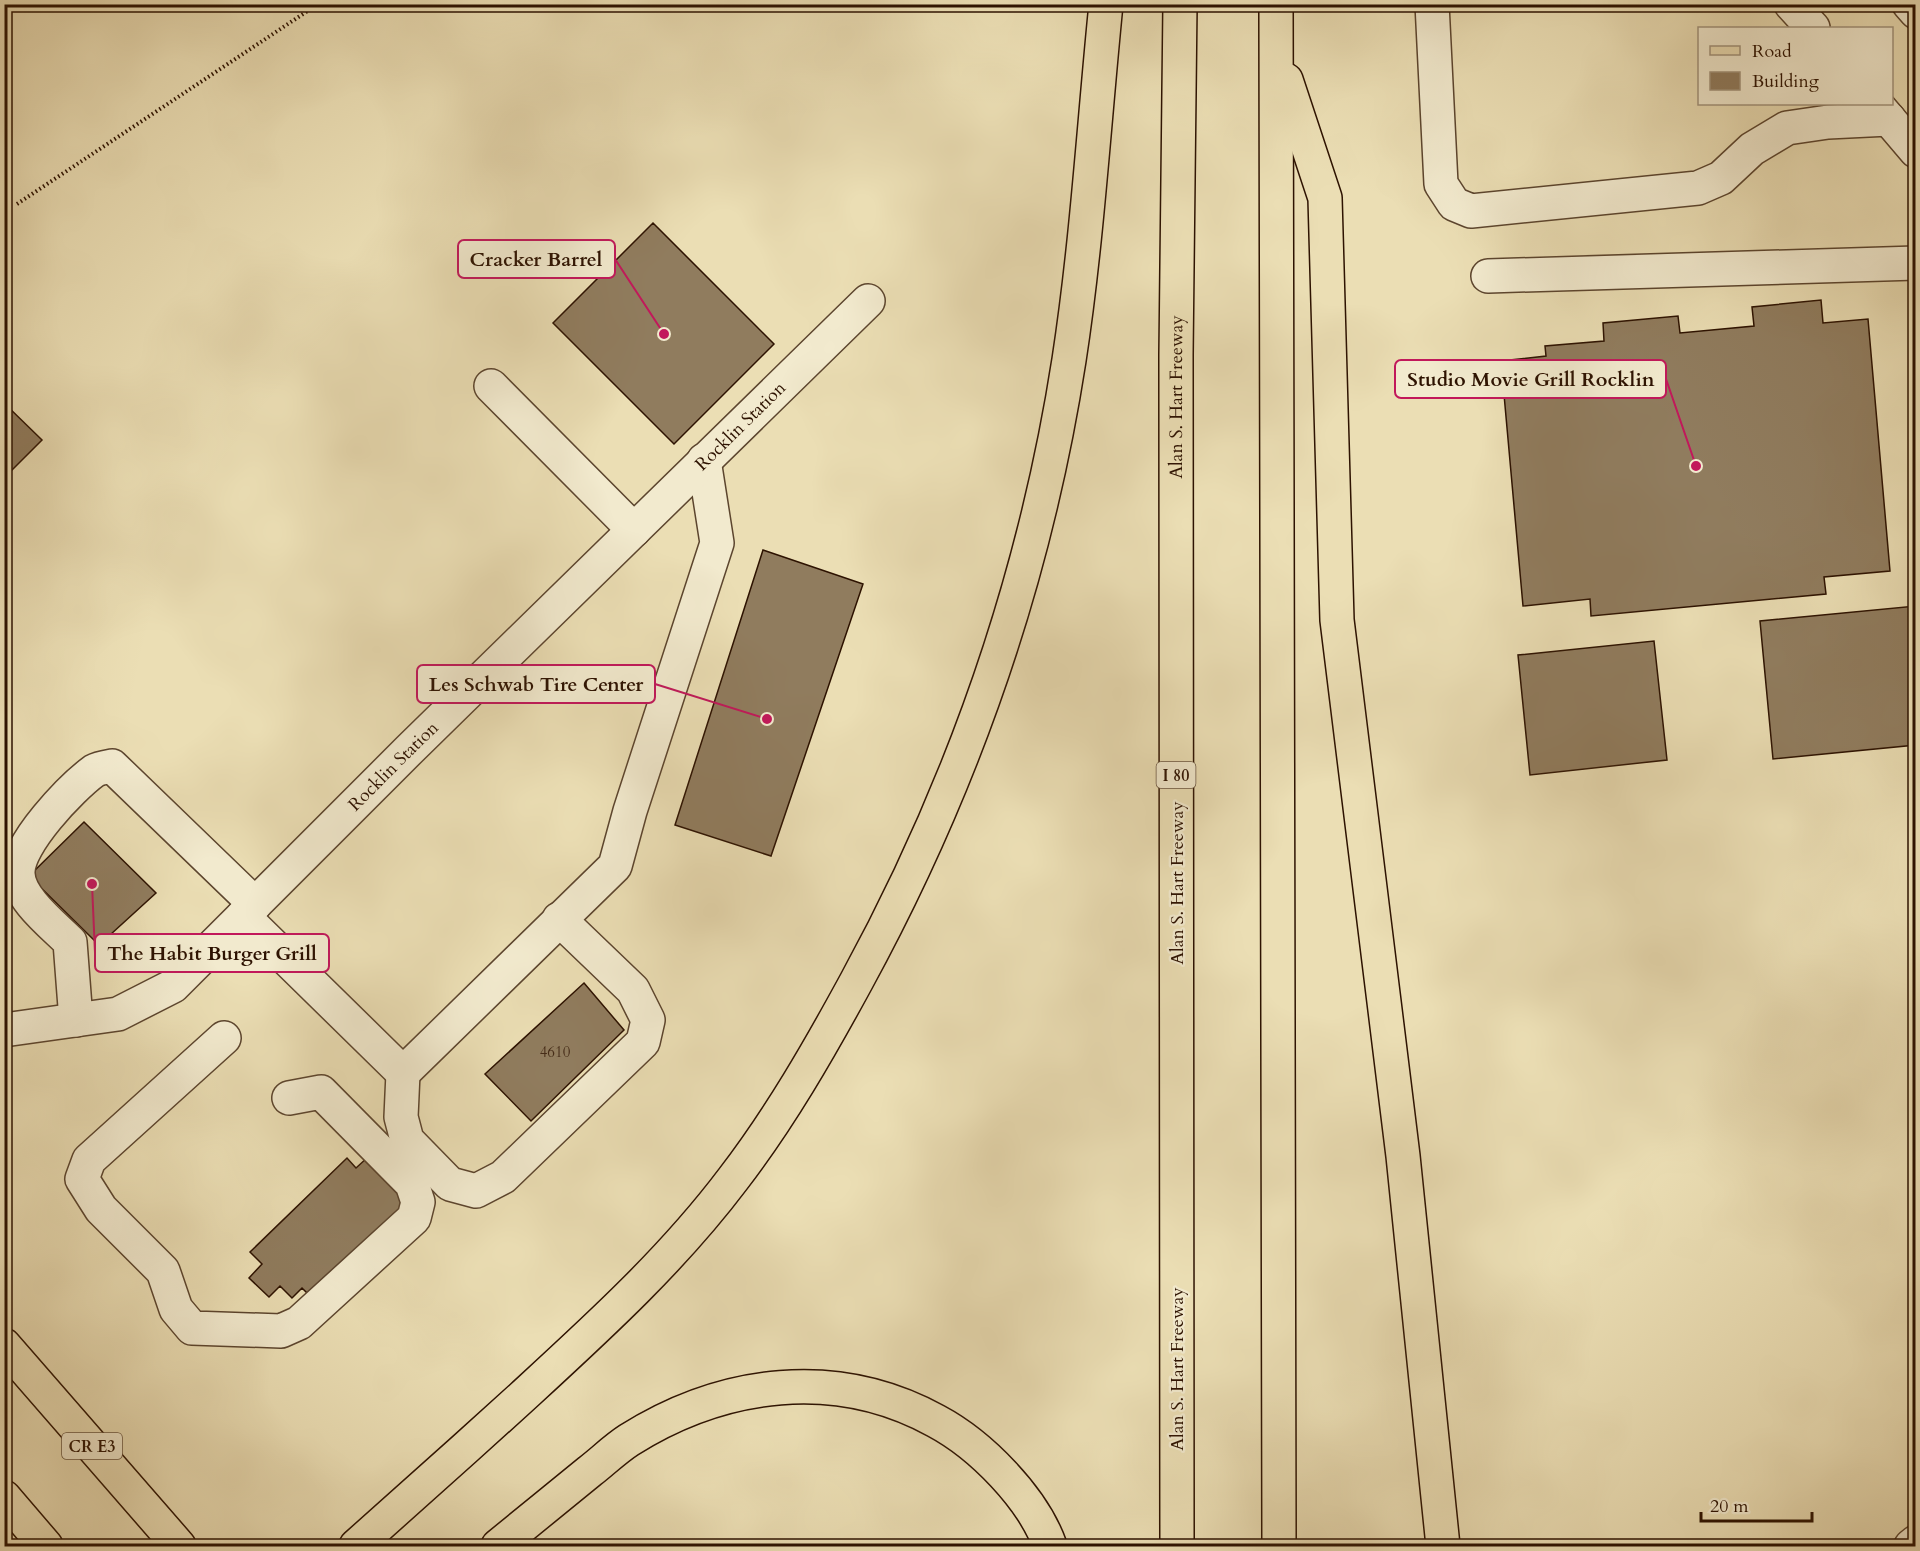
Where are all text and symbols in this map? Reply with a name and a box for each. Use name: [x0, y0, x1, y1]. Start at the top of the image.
legend: [1698, 27, 1893, 105]
text: Road: [1752, 39, 1792, 64]
text: Building: [1752, 69, 1820, 94]
callout: Cracker Barrel: [458, 240, 615, 278]
text: Cracker Barrel: [470, 246, 603, 273]
street label: Alan S. Hart Freeway: [1164, 315, 1189, 479]
callout: Studio Movie Grill Rocklin: [1395, 360, 1666, 398]
text: Studio Movie Grill Rocklin: [1407, 366, 1655, 393]
street label: Rocklin Station: [690, 376, 792, 477]
callout: Les Schwab Tire Center: [417, 665, 655, 703]
text: Les Schwab Tire Center: [429, 671, 644, 698]
street label: Rocklin Station: [343, 715, 445, 817]
road number: I 80: [1156, 762, 1196, 788]
street label: Alan S. Hart Freeway: [1165, 801, 1190, 965]
callout: The Habit Burger Grill: [95, 934, 329, 972]
text: The Habit Burger Grill: [107, 940, 317, 967]
house number: 4610: [540, 1042, 571, 1062]
street label: Alan S. Hart Freeway: [1165, 1287, 1190, 1451]
road number: CR E3: [62, 1433, 122, 1459]
scale bar: [1701, 1485, 1812, 1523]
text: 20 m: [1710, 1494, 1749, 1519]

